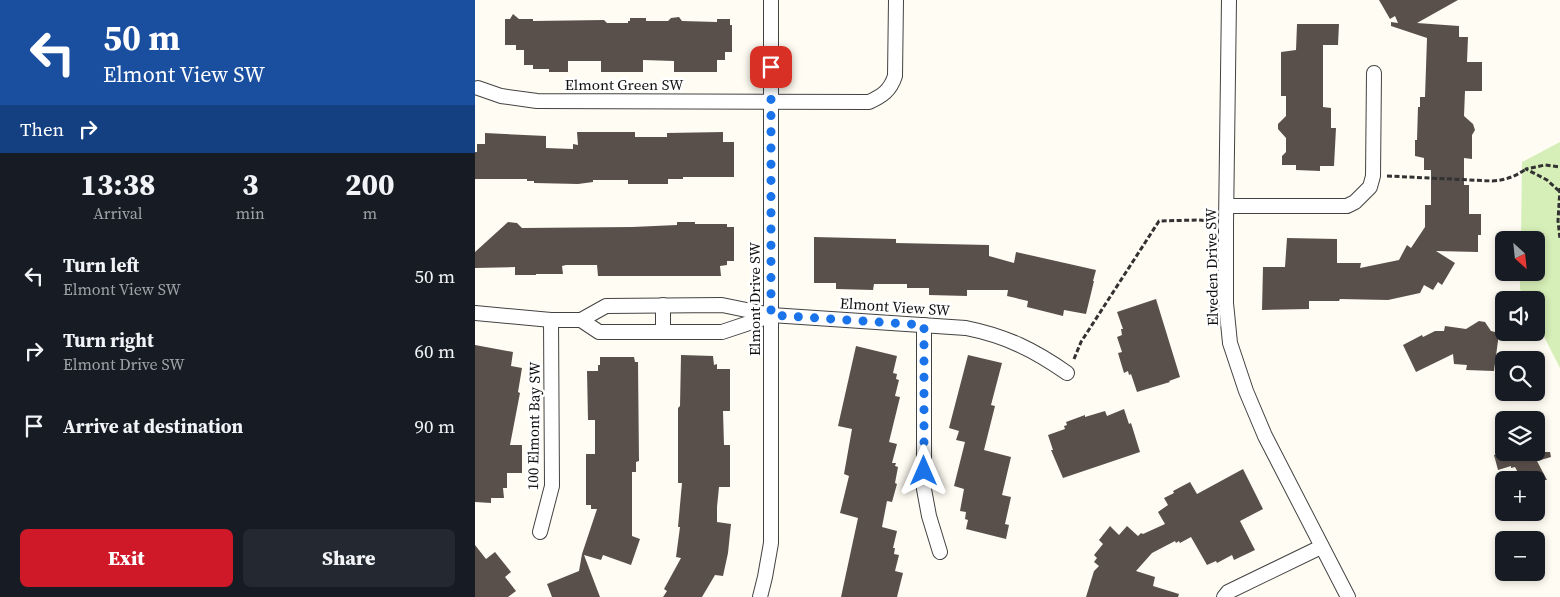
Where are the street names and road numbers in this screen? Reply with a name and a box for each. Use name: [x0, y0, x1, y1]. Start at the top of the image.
street label: Elmont Green SW: [565, 74, 684, 95]
street label: Elveden Drive SW: [1200, 207, 1223, 326]
street label: Elmont Drive SW: [744, 241, 765, 356]
street label: Elmont View SW: [839, 292, 951, 321]
street label: 100 Elmont Bay SW: [522, 361, 545, 490]

